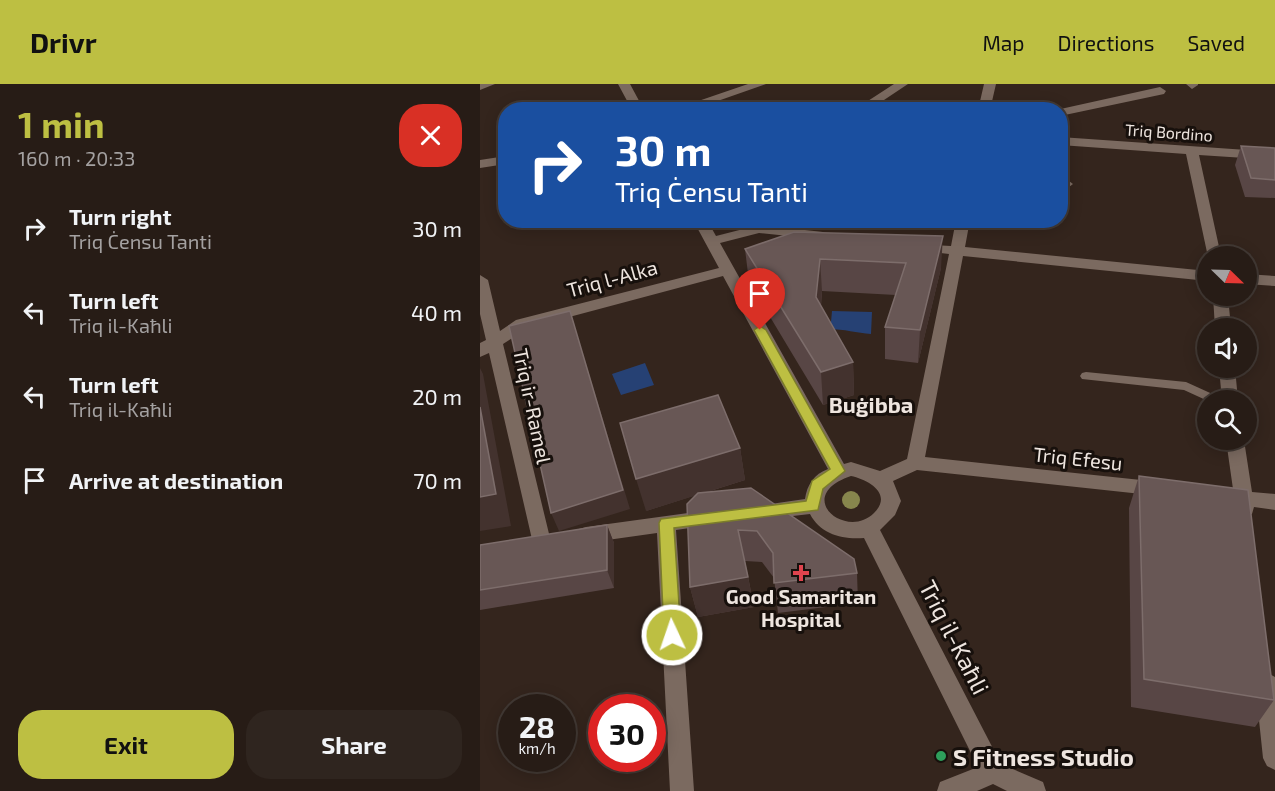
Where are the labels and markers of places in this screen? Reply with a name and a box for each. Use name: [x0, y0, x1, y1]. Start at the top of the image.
pin: [734, 268, 785, 330]
marker: Good Samaritan Hospital: [792, 564, 810, 582]
place label: Good Samaritan Hospital: [726, 584, 876, 631]
place label: S Fitness Studio: [953, 742, 1134, 771]
marker: S Fitness Studio: [934, 749, 948, 763]

